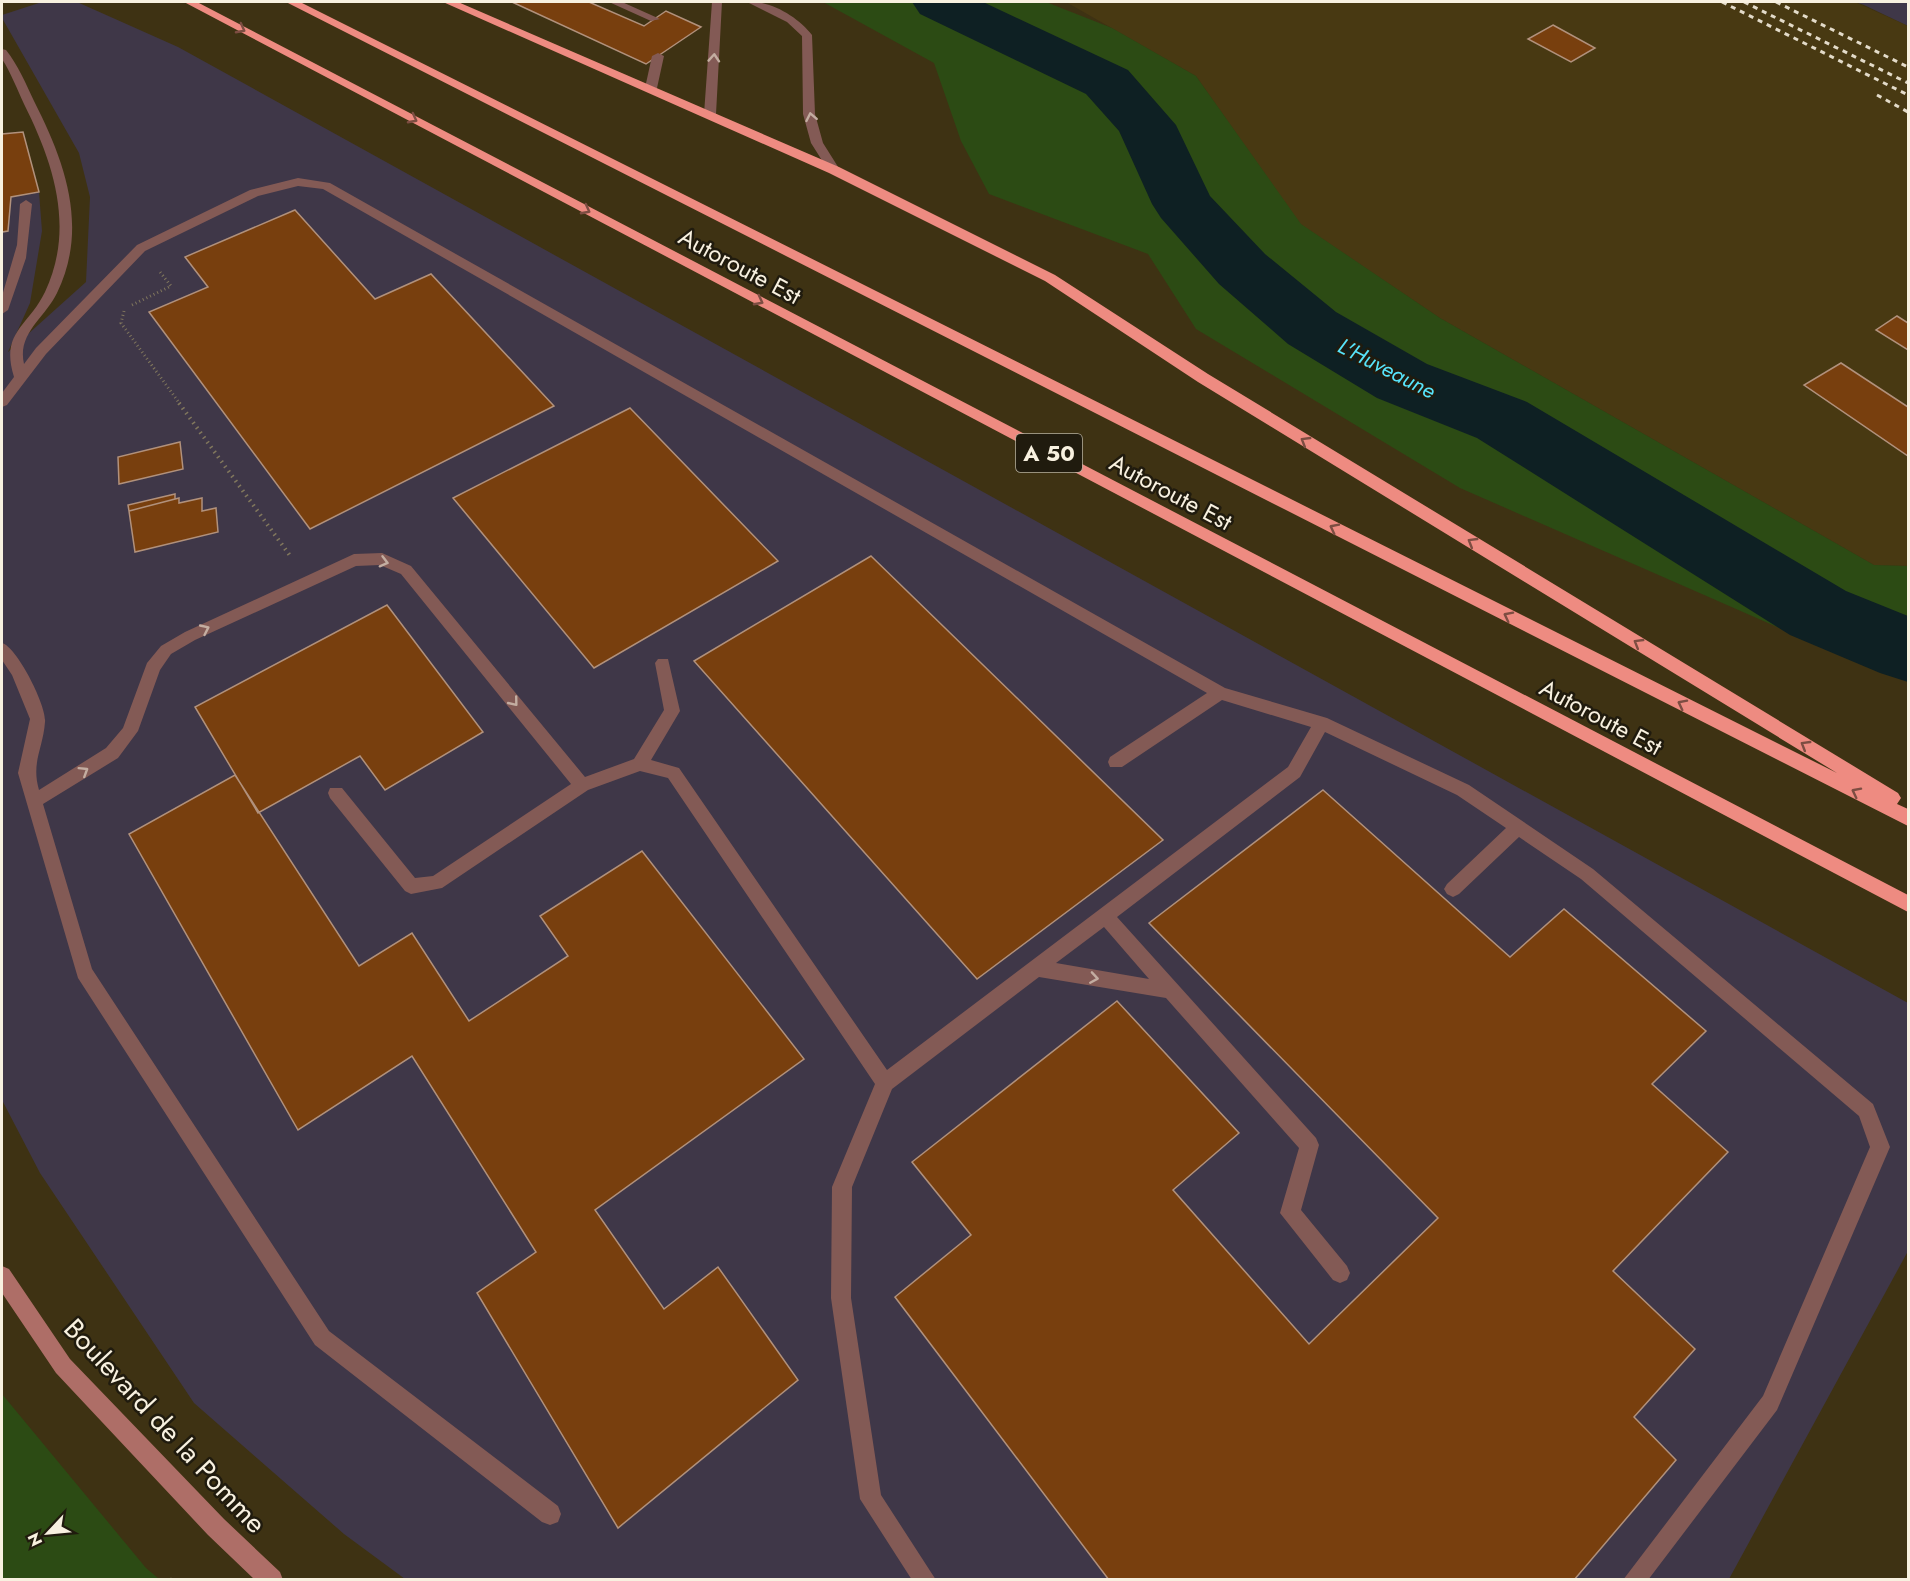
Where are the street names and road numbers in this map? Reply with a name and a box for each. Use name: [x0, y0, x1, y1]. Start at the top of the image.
street label: Autoroute Est: [672, 219, 808, 313]
road number: A 50: [1016, 434, 1082, 472]
street label: Autoroute Est: [1103, 445, 1239, 539]
street label: Autoroute Est: [1533, 670, 1669, 764]
street label: Boulevard de la Pomme: [54, 1309, 276, 1543]

